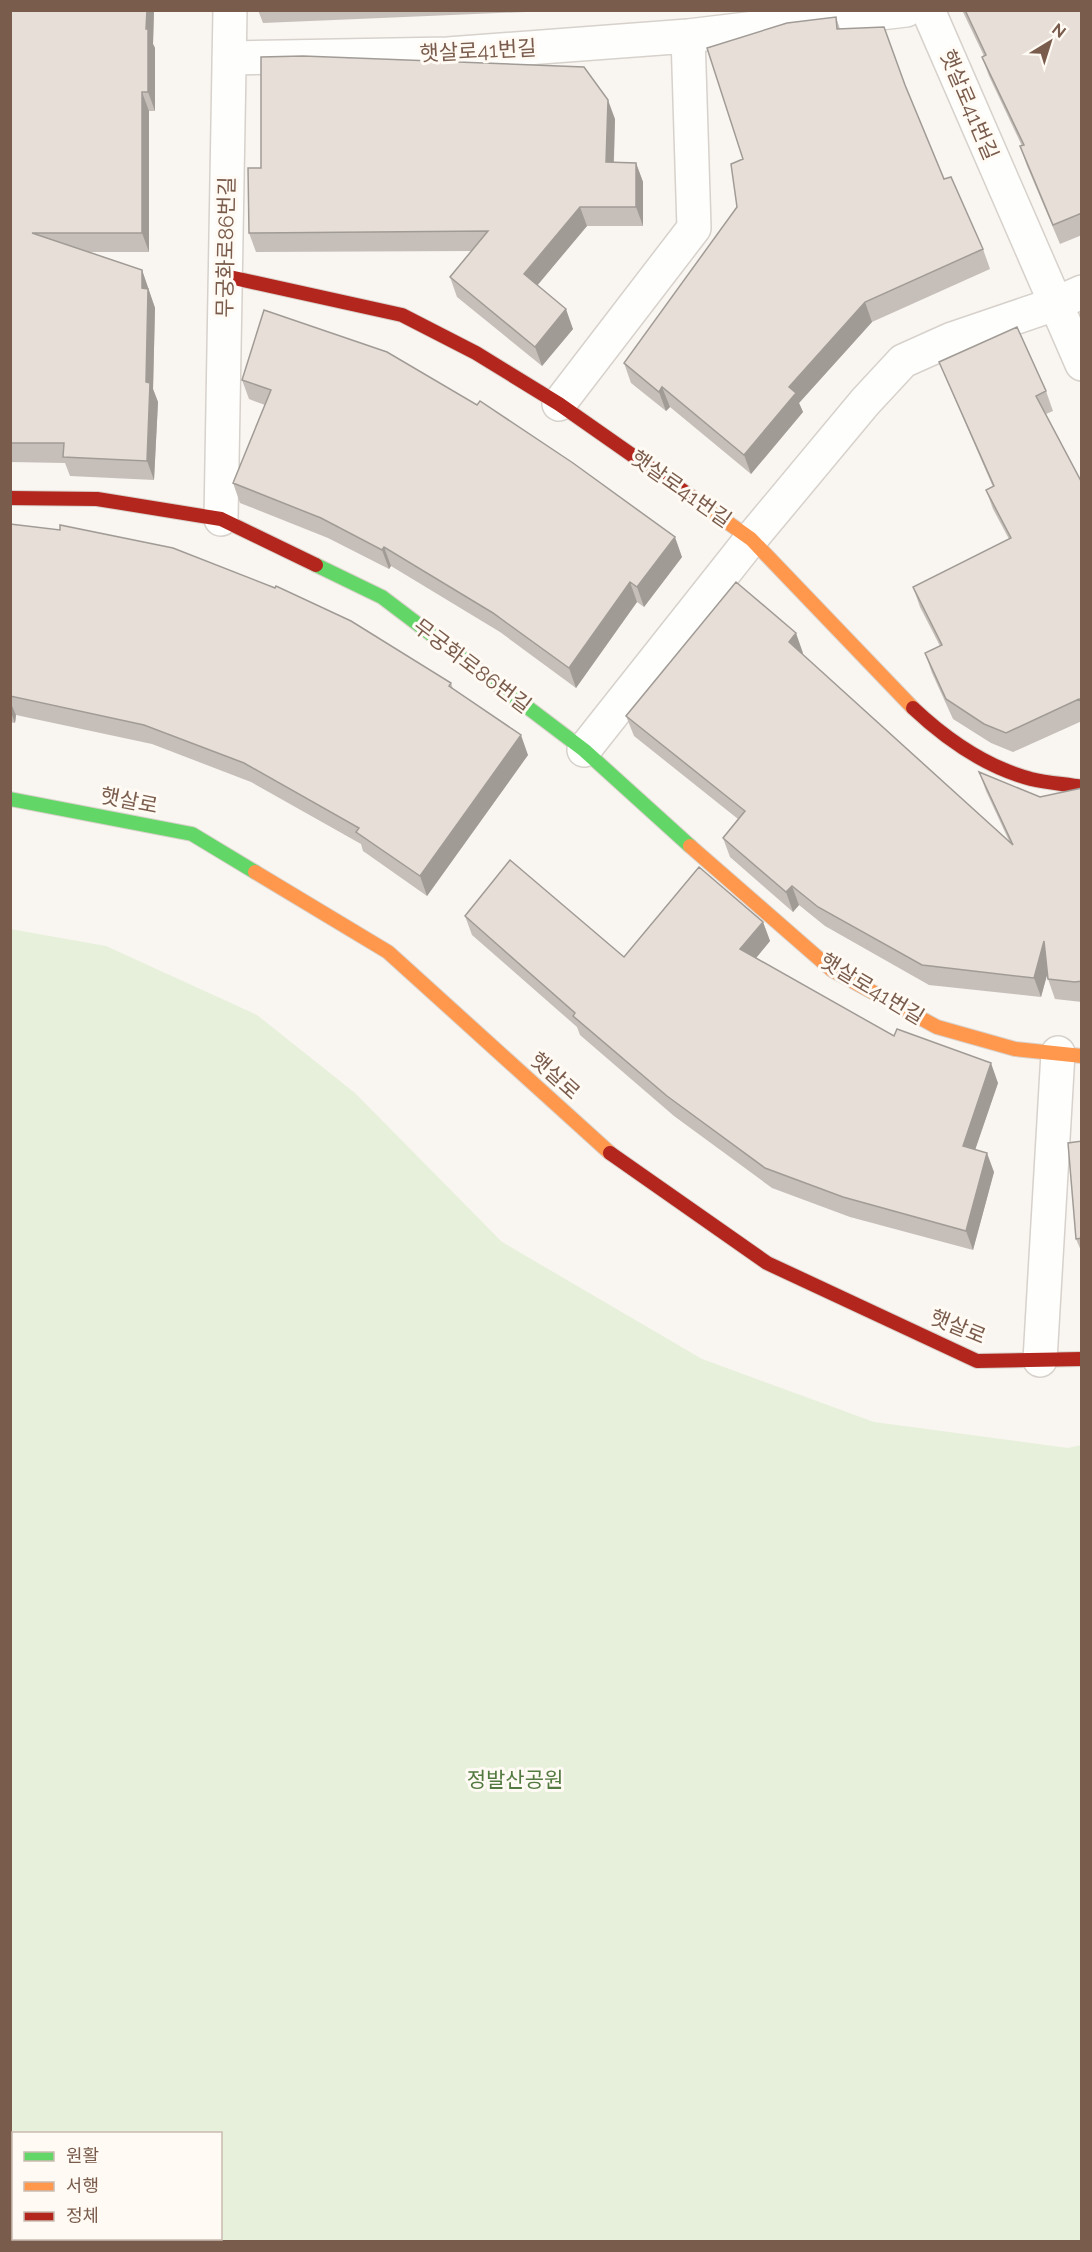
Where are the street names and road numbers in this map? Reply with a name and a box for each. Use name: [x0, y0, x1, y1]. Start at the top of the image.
street label: 햇살로41번길: [419, 35, 537, 66]
street label: 햇살로41번길: [935, 46, 1004, 164]
street label: 무궁화로86번길: [212, 176, 239, 318]
street label: 햇살로41번길: [626, 445, 736, 532]
street label: 무궁화로86번길: [408, 613, 536, 718]
street label: 햇살로: [98, 783, 160, 818]
street label: 햇살로41번길: [816, 948, 929, 1029]
street label: 햇살로: [525, 1047, 585, 1104]
street label: 햇살로: [927, 1304, 990, 1349]

